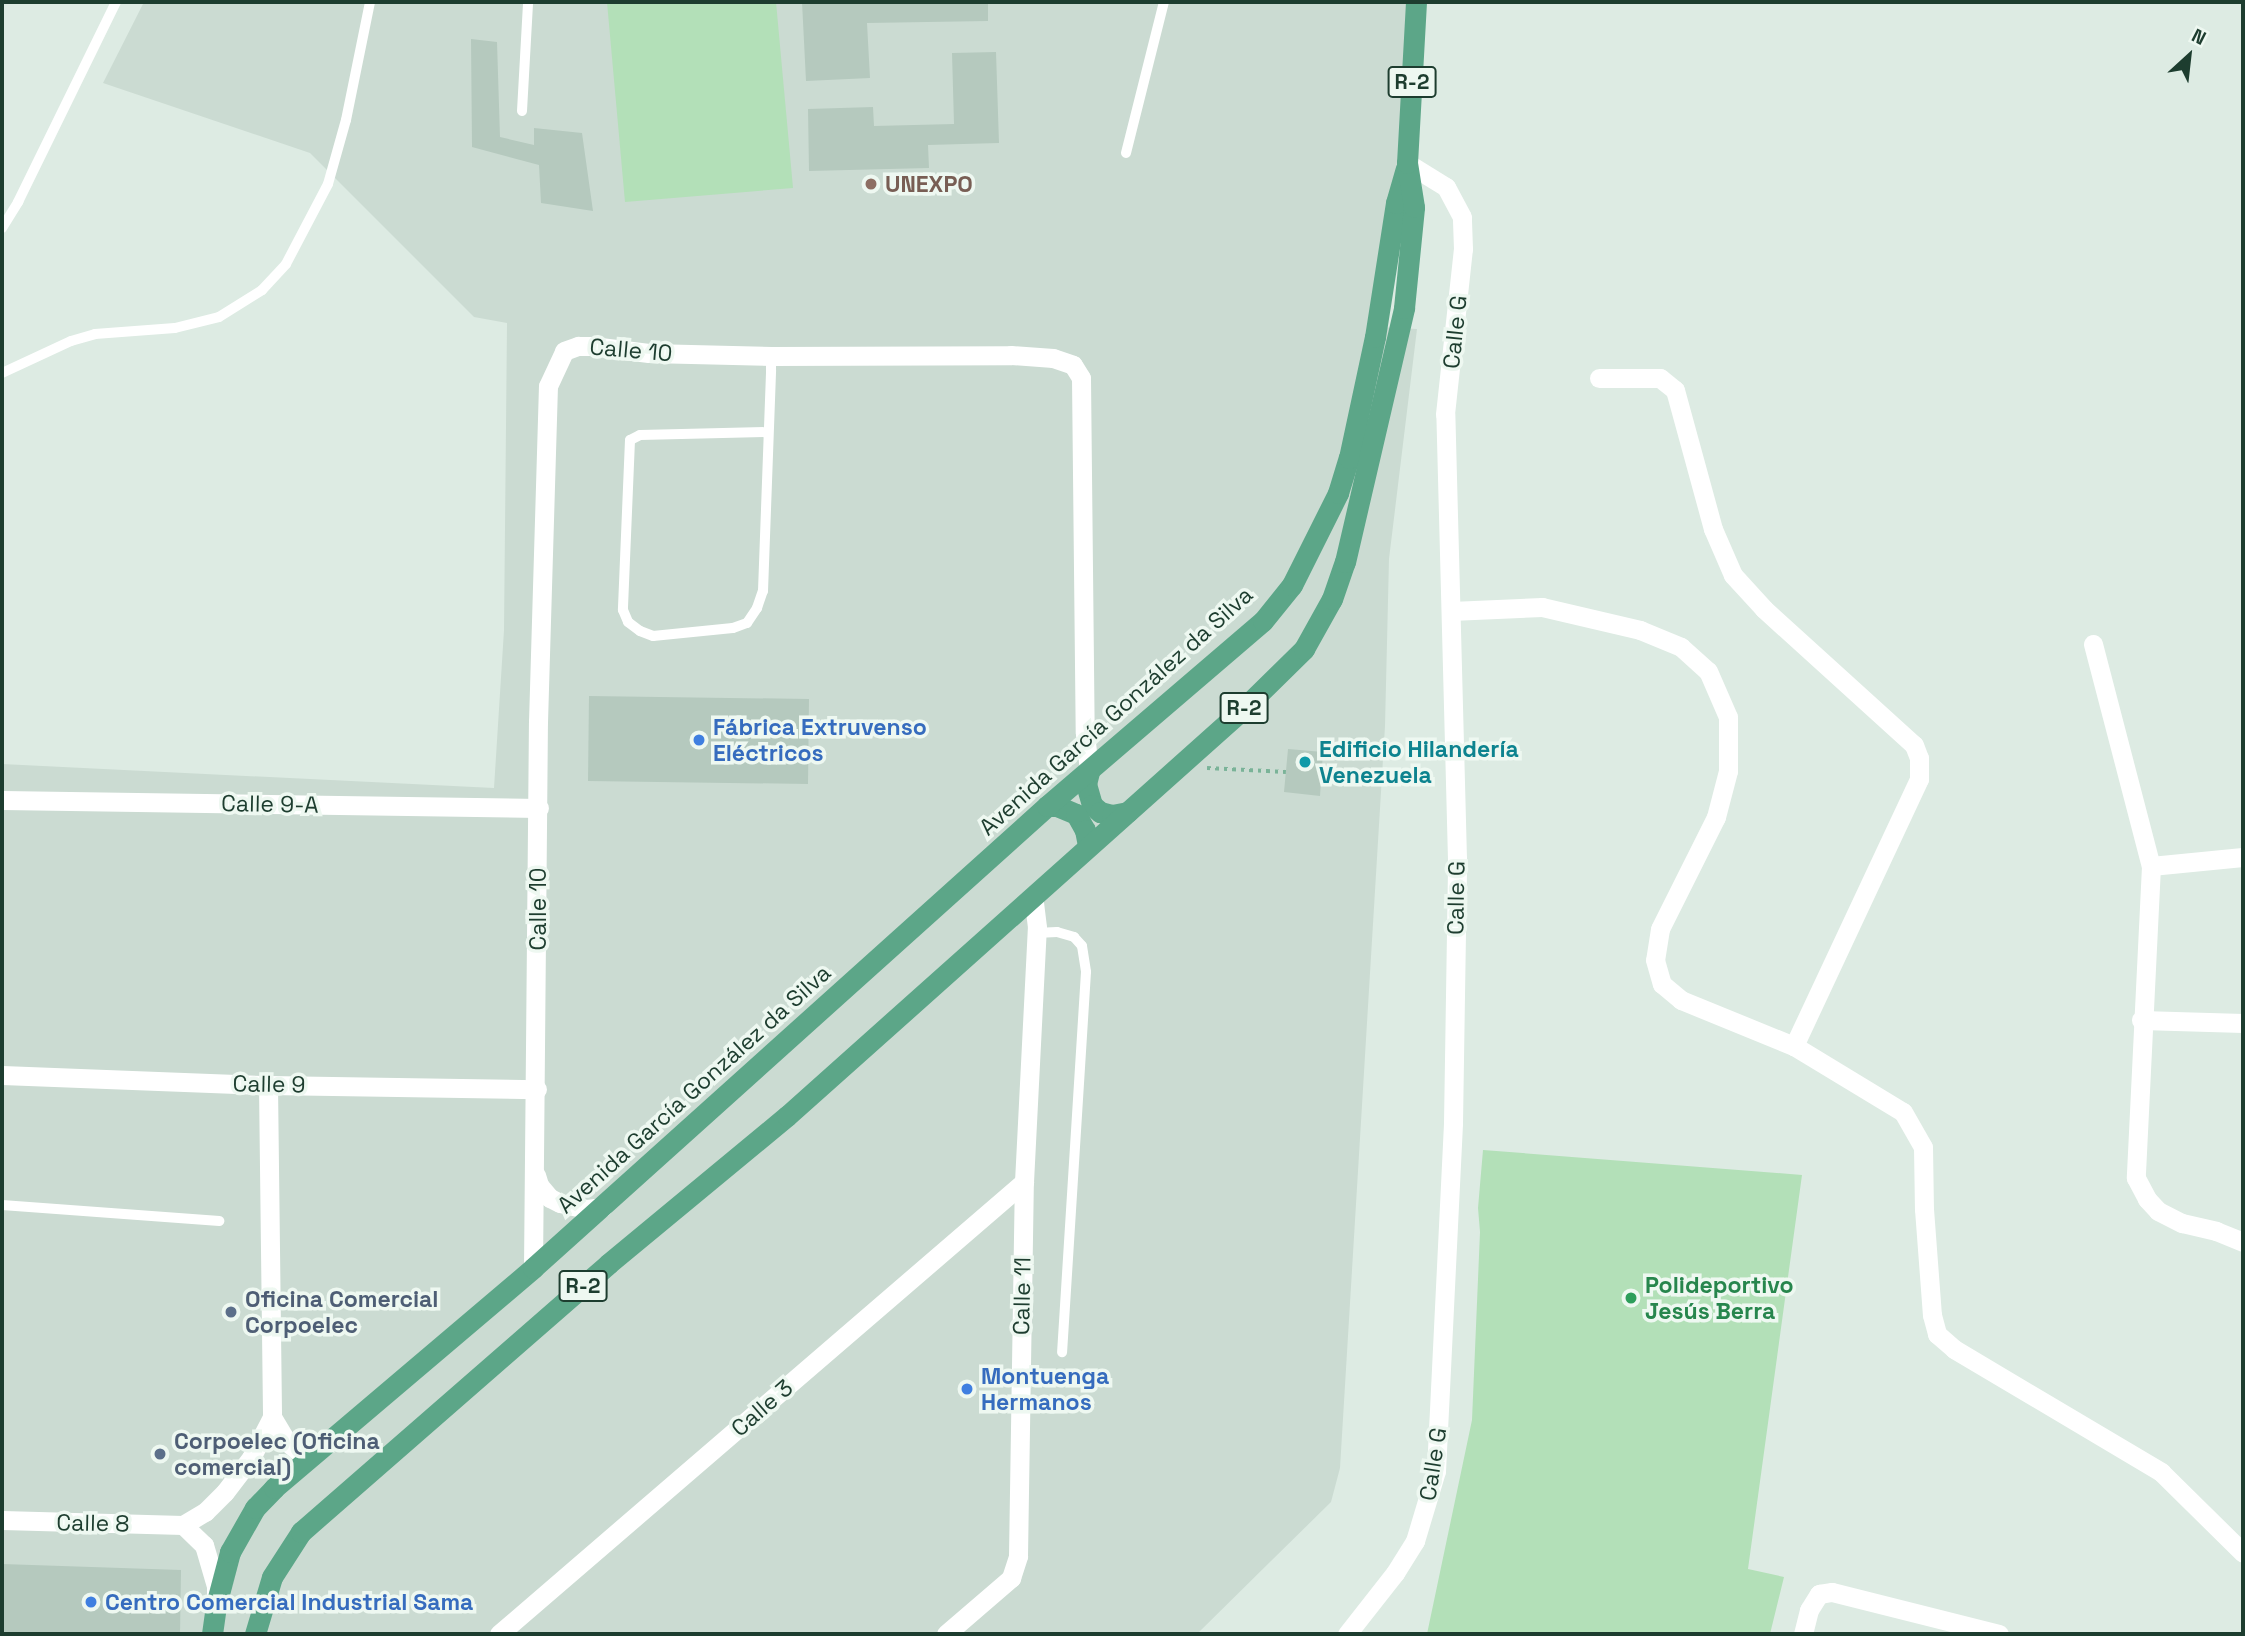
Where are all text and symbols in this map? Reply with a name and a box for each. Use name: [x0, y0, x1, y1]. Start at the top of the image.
north arrow: [2154, 21, 2224, 91]
text: N: [2187, 23, 2210, 51]
road number: R-2: [1388, 64, 1436, 100]
place label: UNEXPO: [885, 170, 973, 198]
marker: UNEXPO: [863, 176, 879, 192]
street label: Calle G: [1437, 294, 1473, 370]
street label: Calle 10: [588, 333, 674, 367]
street label: Avenida García González da Silva: [974, 581, 1258, 841]
road number: R-2: [1220, 690, 1268, 726]
place label: Fábrica Extruvenso Eléctricos: [713, 713, 927, 767]
marker: Fábrica Extruvenso Eléctricos: [691, 732, 707, 748]
place label: Edificio Hilandería Venezuela: [1319, 735, 1519, 789]
marker: Edificio Hilandería Venezuela: [1297, 754, 1313, 770]
street label: Calle 9-A: [221, 789, 319, 819]
street label: Calle G: [1442, 861, 1470, 935]
street label: Calle 10: [524, 867, 552, 951]
street label: Avenida García González da Silva: [552, 959, 836, 1219]
street label: Calle 9: [232, 1070, 306, 1098]
street label: Calle 11: [1008, 1257, 1036, 1335]
road number: R-2: [558, 1268, 608, 1304]
place label: Polideportivo Jesús Berra: [1645, 1271, 1794, 1325]
place label: Oficina Comercial Corpoelec: [245, 1285, 438, 1339]
marker: Polideportivo Jesús Berra: [1623, 1290, 1639, 1306]
marker: Oficina Comercial Corpoelec: [223, 1304, 239, 1320]
place label: Montuenga Hermanos: [981, 1362, 1109, 1416]
street label: Calle 3: [726, 1374, 798, 1442]
marker: Montuenga Hermanos: [959, 1381, 975, 1397]
street label: Calle G: [1414, 1425, 1452, 1503]
place label: Corpoelec (Oficina comercial): [174, 1427, 380, 1481]
marker: Corpoelec (Oficina comercial): [152, 1446, 168, 1462]
street label: Calle 8: [56, 1509, 130, 1537]
place label: Centro Comercial Industrial Sama: [105, 1588, 473, 1616]
marker: Centro Comercial Industrial Sama: [83, 1594, 99, 1610]

